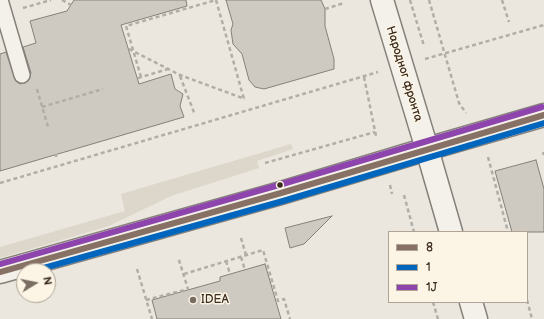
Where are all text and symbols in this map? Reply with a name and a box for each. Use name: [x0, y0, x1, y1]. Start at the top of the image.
street label: Народног фронта: [383, 24, 425, 124]
unlabelled marker: [275, 180, 285, 190]
legend: [388, 231, 528, 303]
text: 8: [426, 240, 433, 255]
text: 1: [426, 260, 431, 275]
north arrow: [16, 263, 56, 303]
text: N: [40, 276, 54, 286]
text: 1J: [426, 280, 437, 295]
place label: IDEA: [201, 293, 229, 307]
marker: IDEA: [188, 295, 198, 305]

